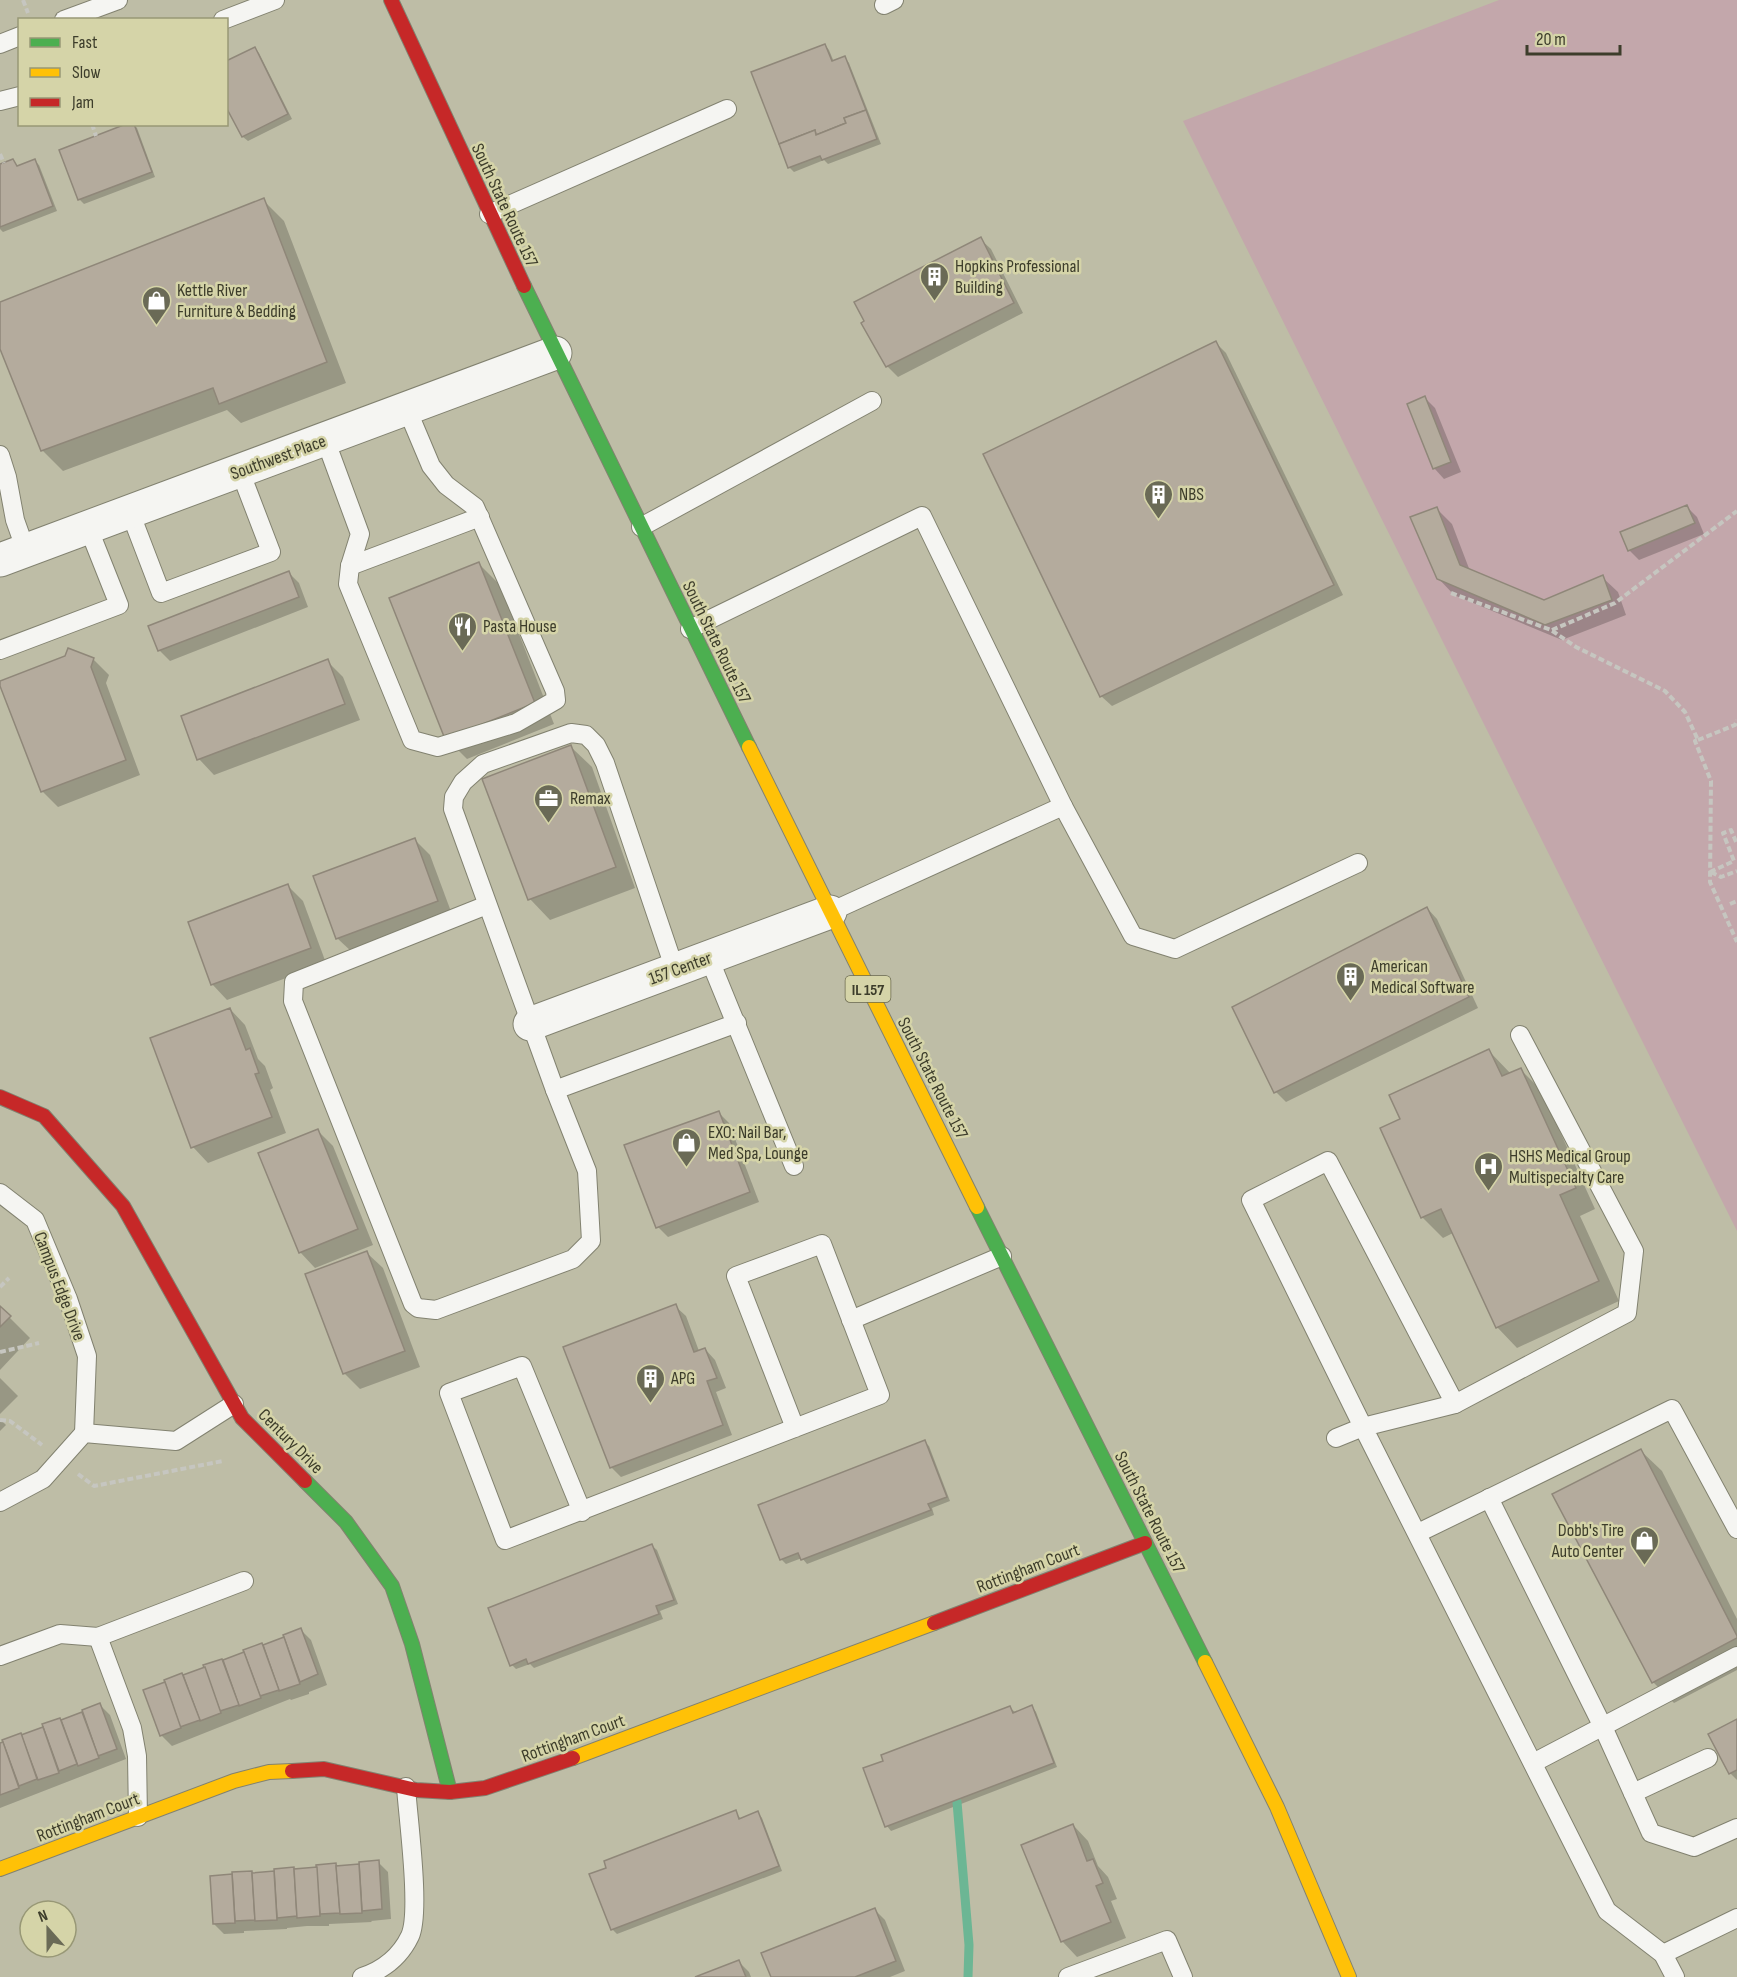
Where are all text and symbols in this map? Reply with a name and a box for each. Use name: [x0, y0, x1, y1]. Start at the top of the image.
legend: [18, 18, 228, 126]
scale bar: [1527, 18, 1620, 56]
text: 20 m: [1536, 29, 1566, 50]
text: Fast: [72, 32, 98, 53]
text: Slow: [72, 62, 101, 83]
text: Jam: [71, 92, 94, 113]
street label: South State Route 157: [467, 140, 543, 271]
place label: Hopkins Professional Building: [955, 256, 1080, 298]
building icon: Hopkins Professional Building: [918, 260, 950, 302]
place label: Kettle River Furniture & Bedding: [177, 280, 296, 322]
shop icon: Kettle River Furniture & Bedding: [140, 284, 172, 326]
street label: Southwest Place: [227, 430, 329, 484]
building icon: NBS: [1142, 478, 1174, 520]
place label: NBS: [1179, 484, 1204, 505]
street label: South State Route 157: [678, 578, 756, 707]
restaurant icon: Pasta House: [446, 610, 478, 652]
place label: Pasta House: [483, 616, 557, 637]
office icon: Remax: [533, 782, 565, 824]
place label: Remax: [570, 788, 611, 809]
street label: 157 Center: [646, 948, 714, 989]
place label: American Medical Software: [1370, 956, 1475, 998]
building icon: American Medical Software: [1334, 960, 1366, 1002]
road number: IL 157: [846, 976, 890, 1002]
street label: South State Route 157: [893, 1014, 973, 1143]
place label: EXO: Nail Bar, Med Spa, Lounge: [708, 1122, 808, 1164]
shop icon: EXO: Nail Bar, Med Spa, Lounge: [671, 1126, 703, 1168]
place label: HSHS Medical Group Multispecialty Care: [1509, 1146, 1631, 1188]
hospital icon: HSHS Medical Group Multispecialty Care: [1472, 1150, 1504, 1192]
street label: Campus Edge Drive: [29, 1229, 90, 1343]
building icon: APG: [634, 1362, 666, 1404]
place label: APG: [670, 1368, 695, 1389]
street label: Century Drive: [254, 1405, 327, 1478]
street label: South State Route 157: [1110, 1448, 1190, 1577]
place label: Dobb's Tire Auto Center: [1551, 1520, 1624, 1562]
shop icon: Dobb's Tire Auto Center: [1629, 1524, 1661, 1566]
street label: Rottingham Court: [974, 1539, 1083, 1598]
street label: Rottingham Court: [519, 1710, 628, 1767]
street label: Rottingham Court: [34, 1788, 143, 1847]
north arrow: [18, 1899, 78, 1959]
text: N: [36, 1906, 51, 1927]

